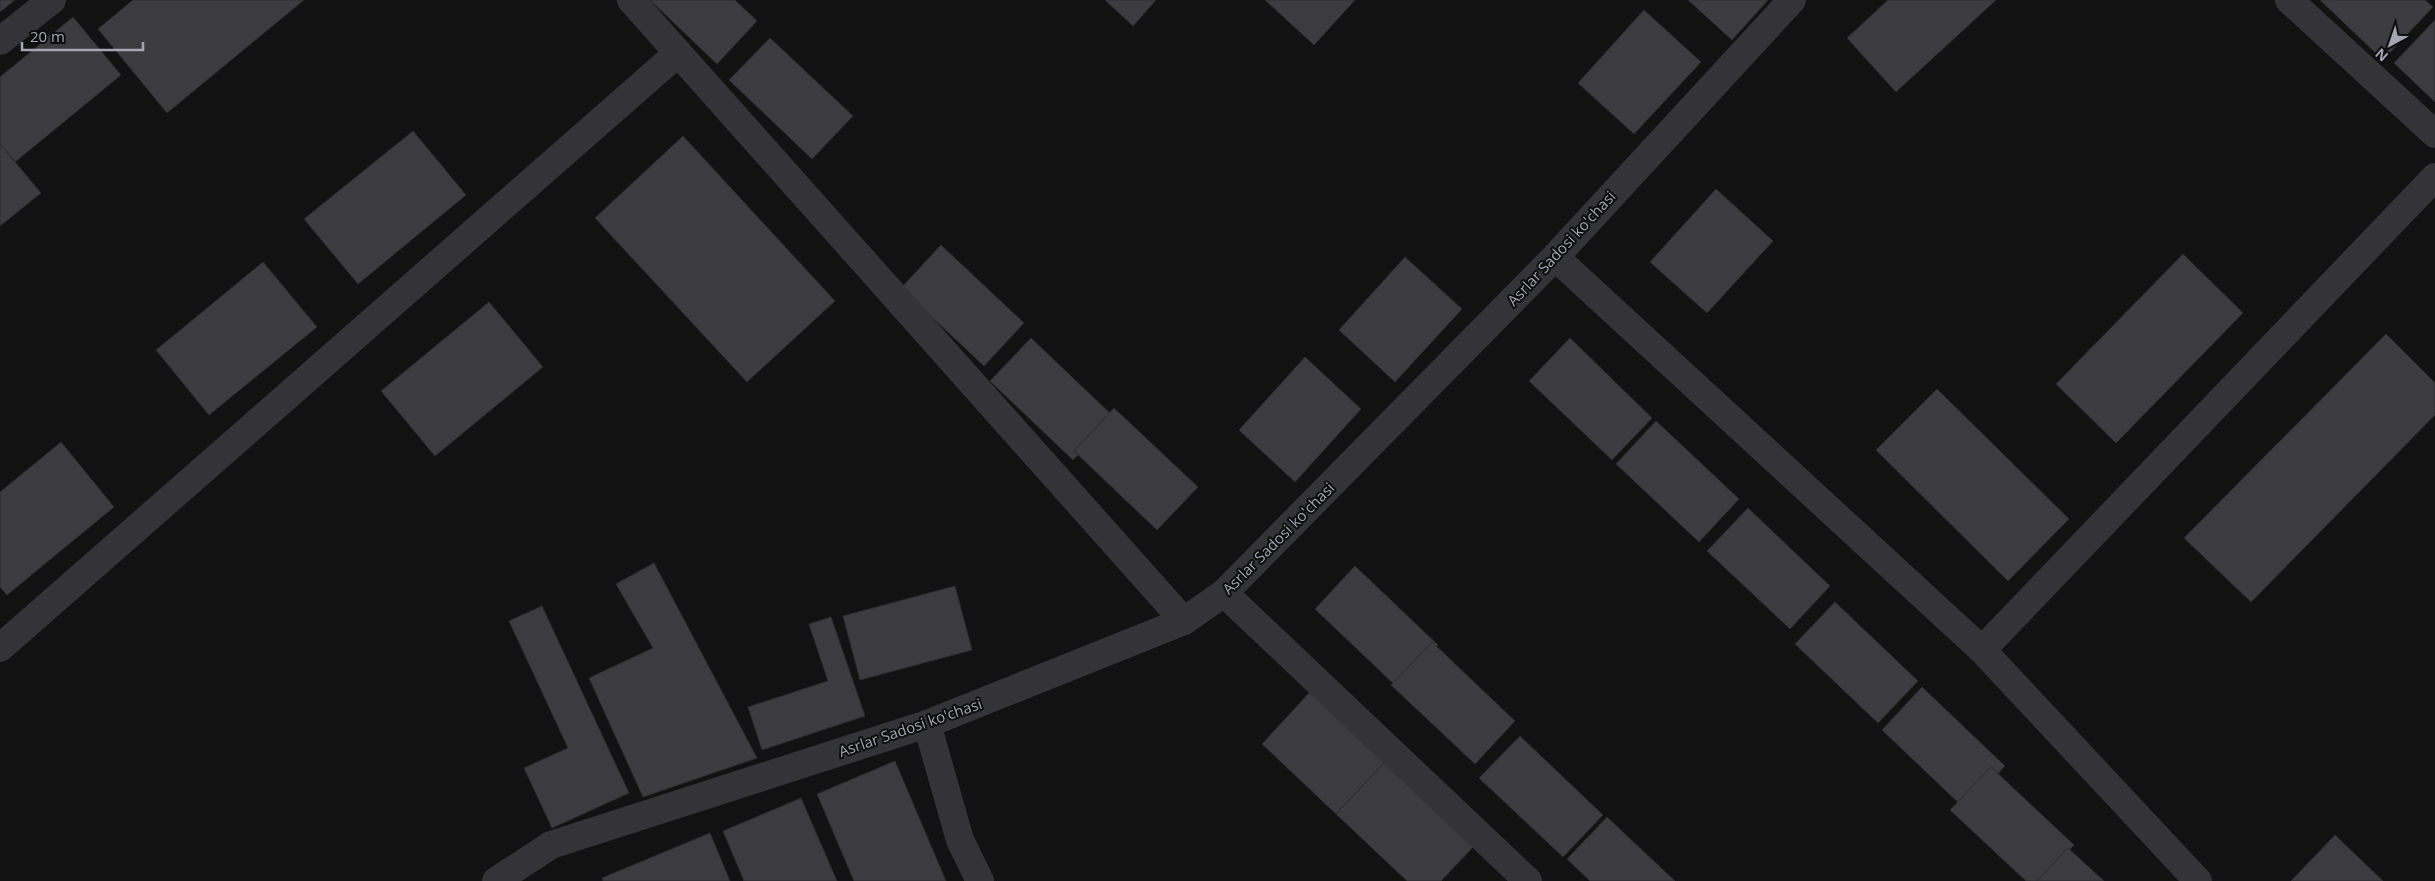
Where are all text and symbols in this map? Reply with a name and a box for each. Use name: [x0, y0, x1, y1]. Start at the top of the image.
scale bar: [22, 20, 144, 52]
north arrow: [2365, 20, 2415, 70]
text: 20 m: [30, 26, 65, 46]
text: N: [2371, 44, 2392, 66]
street label: Asrlar Sadosi ko'chasi: [1502, 186, 1620, 310]
street label: Asrlar Sadosi ko'chasi: [1218, 478, 1338, 598]
street label: Asrlar Sadosi ko'chasi: [836, 693, 984, 761]

